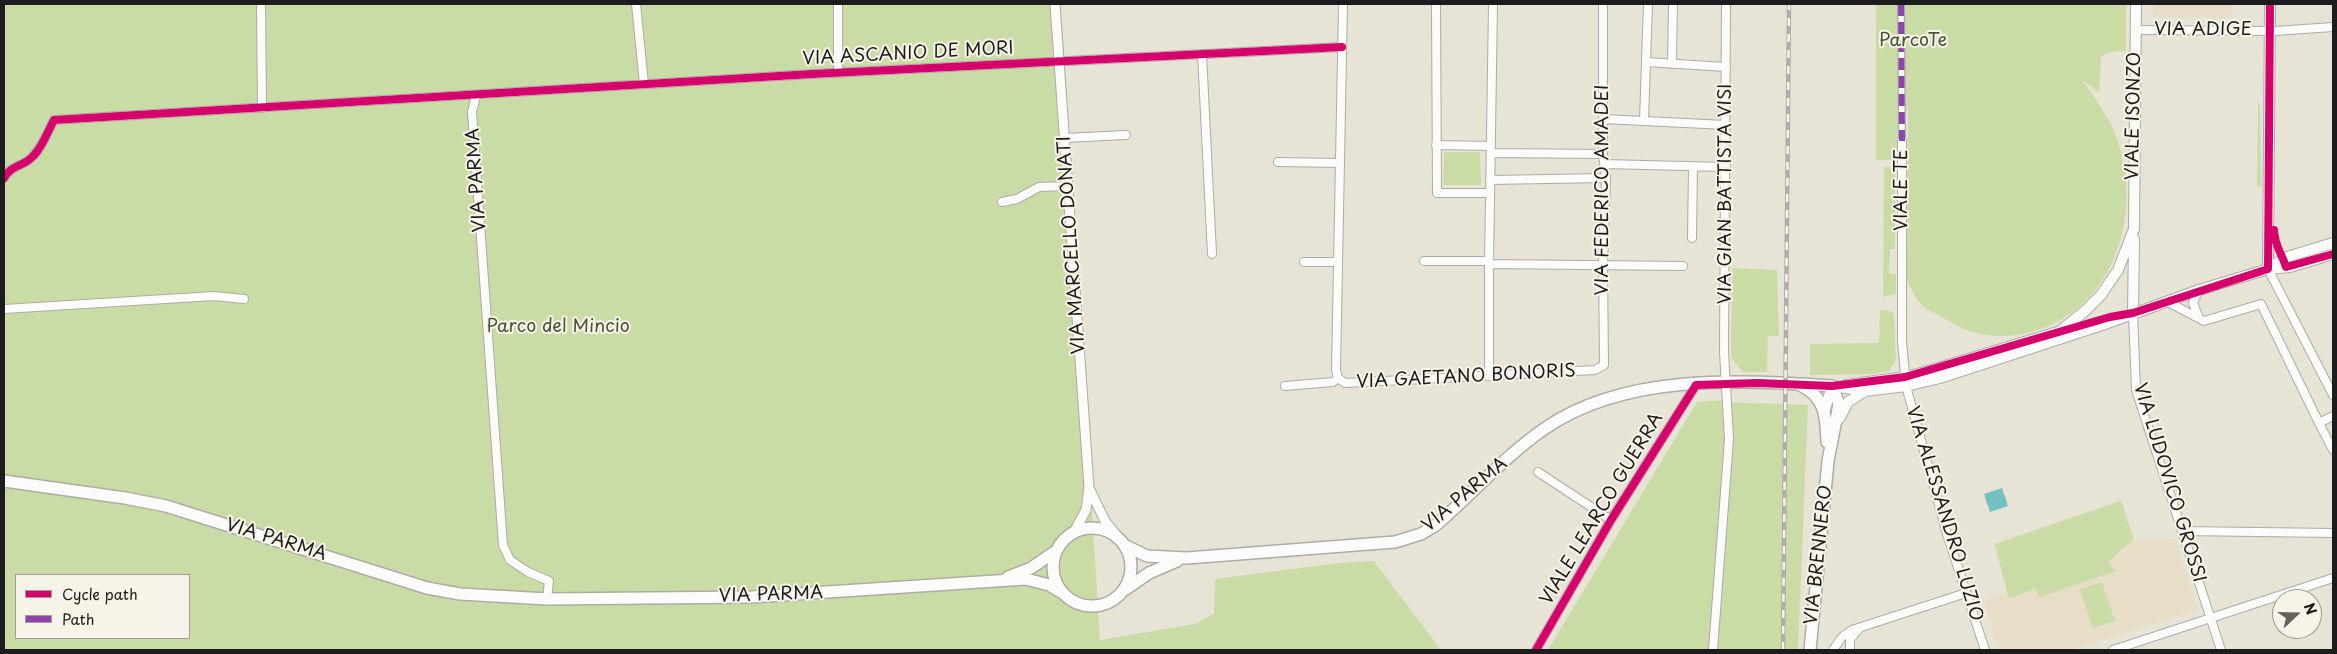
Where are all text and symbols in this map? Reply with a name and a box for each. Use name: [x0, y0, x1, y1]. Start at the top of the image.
street label: VIA ADIGE: [2154, 19, 2252, 41]
park label: ParcoTe: [1879, 30, 1947, 52]
street label: VIA ASCANIO DE MORI: [802, 38, 1014, 70]
street label: VIALE ISONZO: [2122, 52, 2146, 180]
street label: VIA FEDERICO AMADEI: [1592, 84, 1614, 296]
street label: VIA GIAN BATTISTA VISI: [1715, 84, 1737, 304]
street label: VIA PARMA: [463, 127, 491, 233]
street label: VIA MARCELLO DONATI: [1054, 135, 1090, 355]
street label: VIALE TE: [1891, 149, 1913, 231]
park label: Parco del Mincio: [486, 316, 630, 338]
street label: VIA GAETANO BONORIS: [1356, 360, 1576, 394]
street label: VIA LUDOVICO GROSSI: [2128, 381, 2210, 585]
street label: VIA ALESSANDRO LUZIO: [1901, 404, 1987, 624]
street label: VIALE LEARCO GUERRA: [1536, 409, 1668, 609]
street label: VIA PARMA: [1418, 453, 1512, 537]
street label: VIA BRENNERO: [1801, 484, 1837, 626]
street label: VIA PARMA: [223, 514, 329, 566]
legend: [15, 574, 190, 639]
text: Cycle path: [62, 582, 138, 605]
street label: VIA PARMA: [719, 582, 823, 608]
north arrow: [2272, 589, 2322, 639]
text: N: [2299, 600, 2322, 618]
text: Path: [62, 607, 94, 630]

